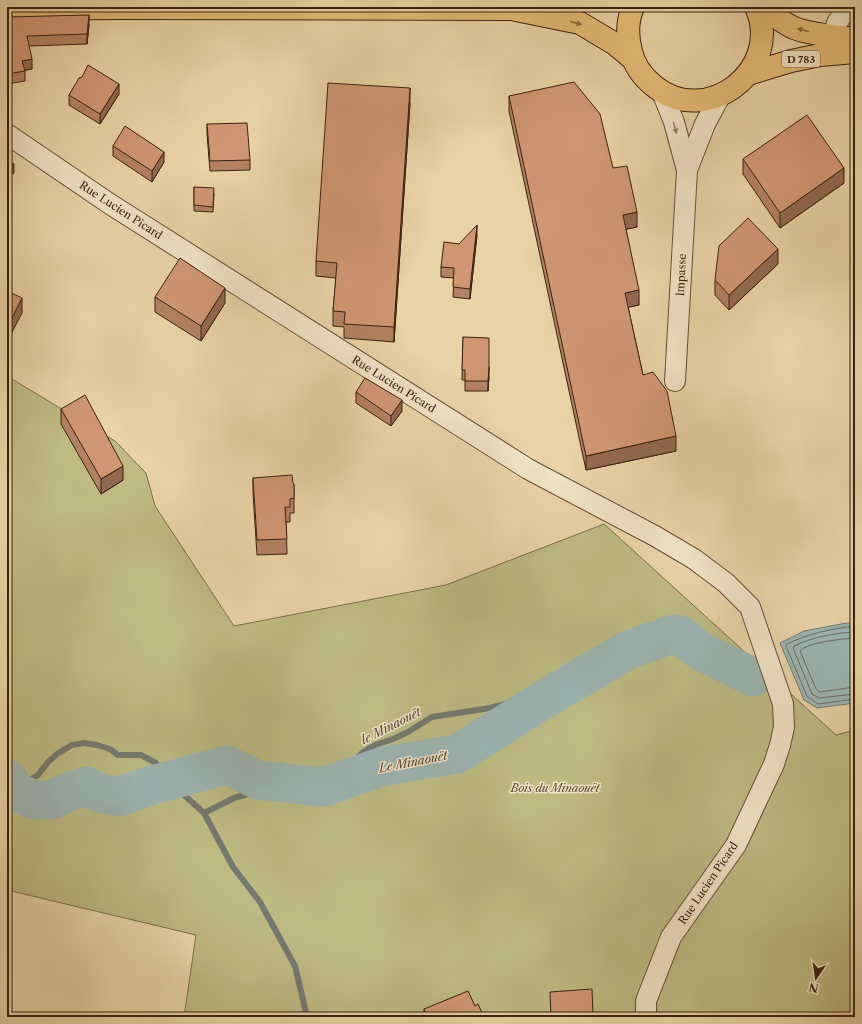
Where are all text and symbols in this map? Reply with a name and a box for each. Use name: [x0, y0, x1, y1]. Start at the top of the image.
one-way arrow: [570, 20, 582, 26]
one-way arrow: [797, 27, 809, 33]
road number: D 783: [782, 51, 820, 67]
one-way arrow: [672, 123, 678, 135]
street label: Rue Lucien Picard: [77, 178, 165, 242]
street label: Impasse: [673, 253, 689, 297]
street label: Rue Lucien Picard: [349, 353, 439, 416]
water label: le Minaouët: [358, 704, 424, 747]
water label: Le Minaouët: [376, 747, 449, 776]
park label: Bois du Minaouët: [510, 781, 600, 795]
street label: Rue Lucien Picard: [675, 839, 741, 927]
north arrow: [796, 958, 836, 998]
text: N: [807, 980, 820, 996]

